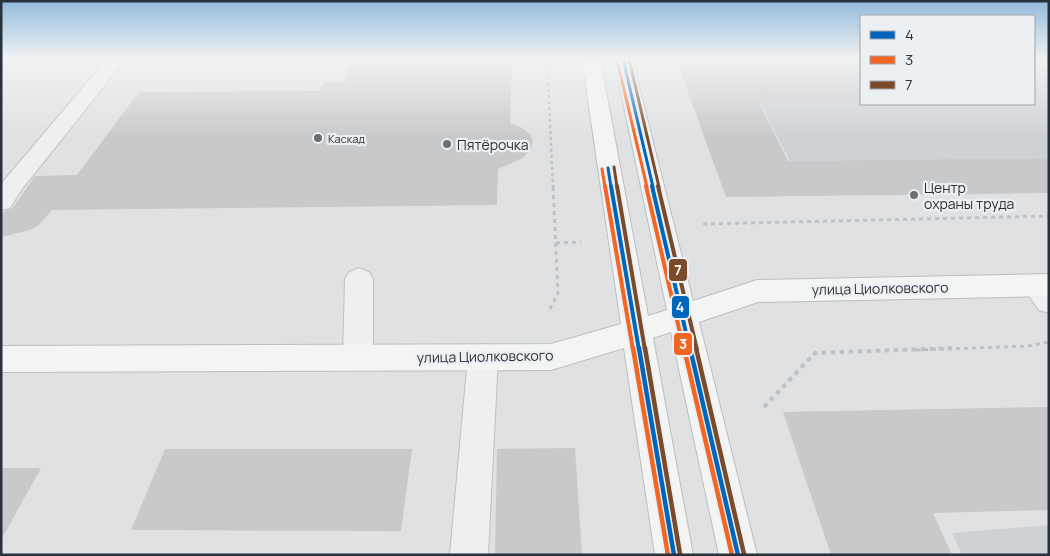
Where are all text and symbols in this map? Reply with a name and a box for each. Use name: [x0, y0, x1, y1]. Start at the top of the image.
legend: [860, 15, 1035, 105]
text: 4: [905, 24, 914, 45]
text: 3: [905, 49, 913, 70]
text: 7: [905, 74, 913, 95]
place label: Каскад: [328, 131, 365, 146]
marker: Каскад: [312, 132, 324, 144]
place label: Пятёрочка: [457, 135, 529, 154]
marker: Пятёрочка: [441, 138, 453, 150]
place label: Центр охраны труда: [924, 178, 1014, 213]
marker: Центр охраны труда: [908, 189, 920, 201]
line badge: 7: [668, 258, 688, 282]
text: 7: [674, 260, 682, 279]
street label: улица Циолковского: [811, 277, 949, 299]
line badge: 4: [671, 295, 690, 319]
text: 4: [676, 297, 684, 316]
line badge: 3: [673, 332, 693, 356]
text: 3: [679, 334, 687, 353]
street label: улица Циолковского: [416, 345, 554, 367]

